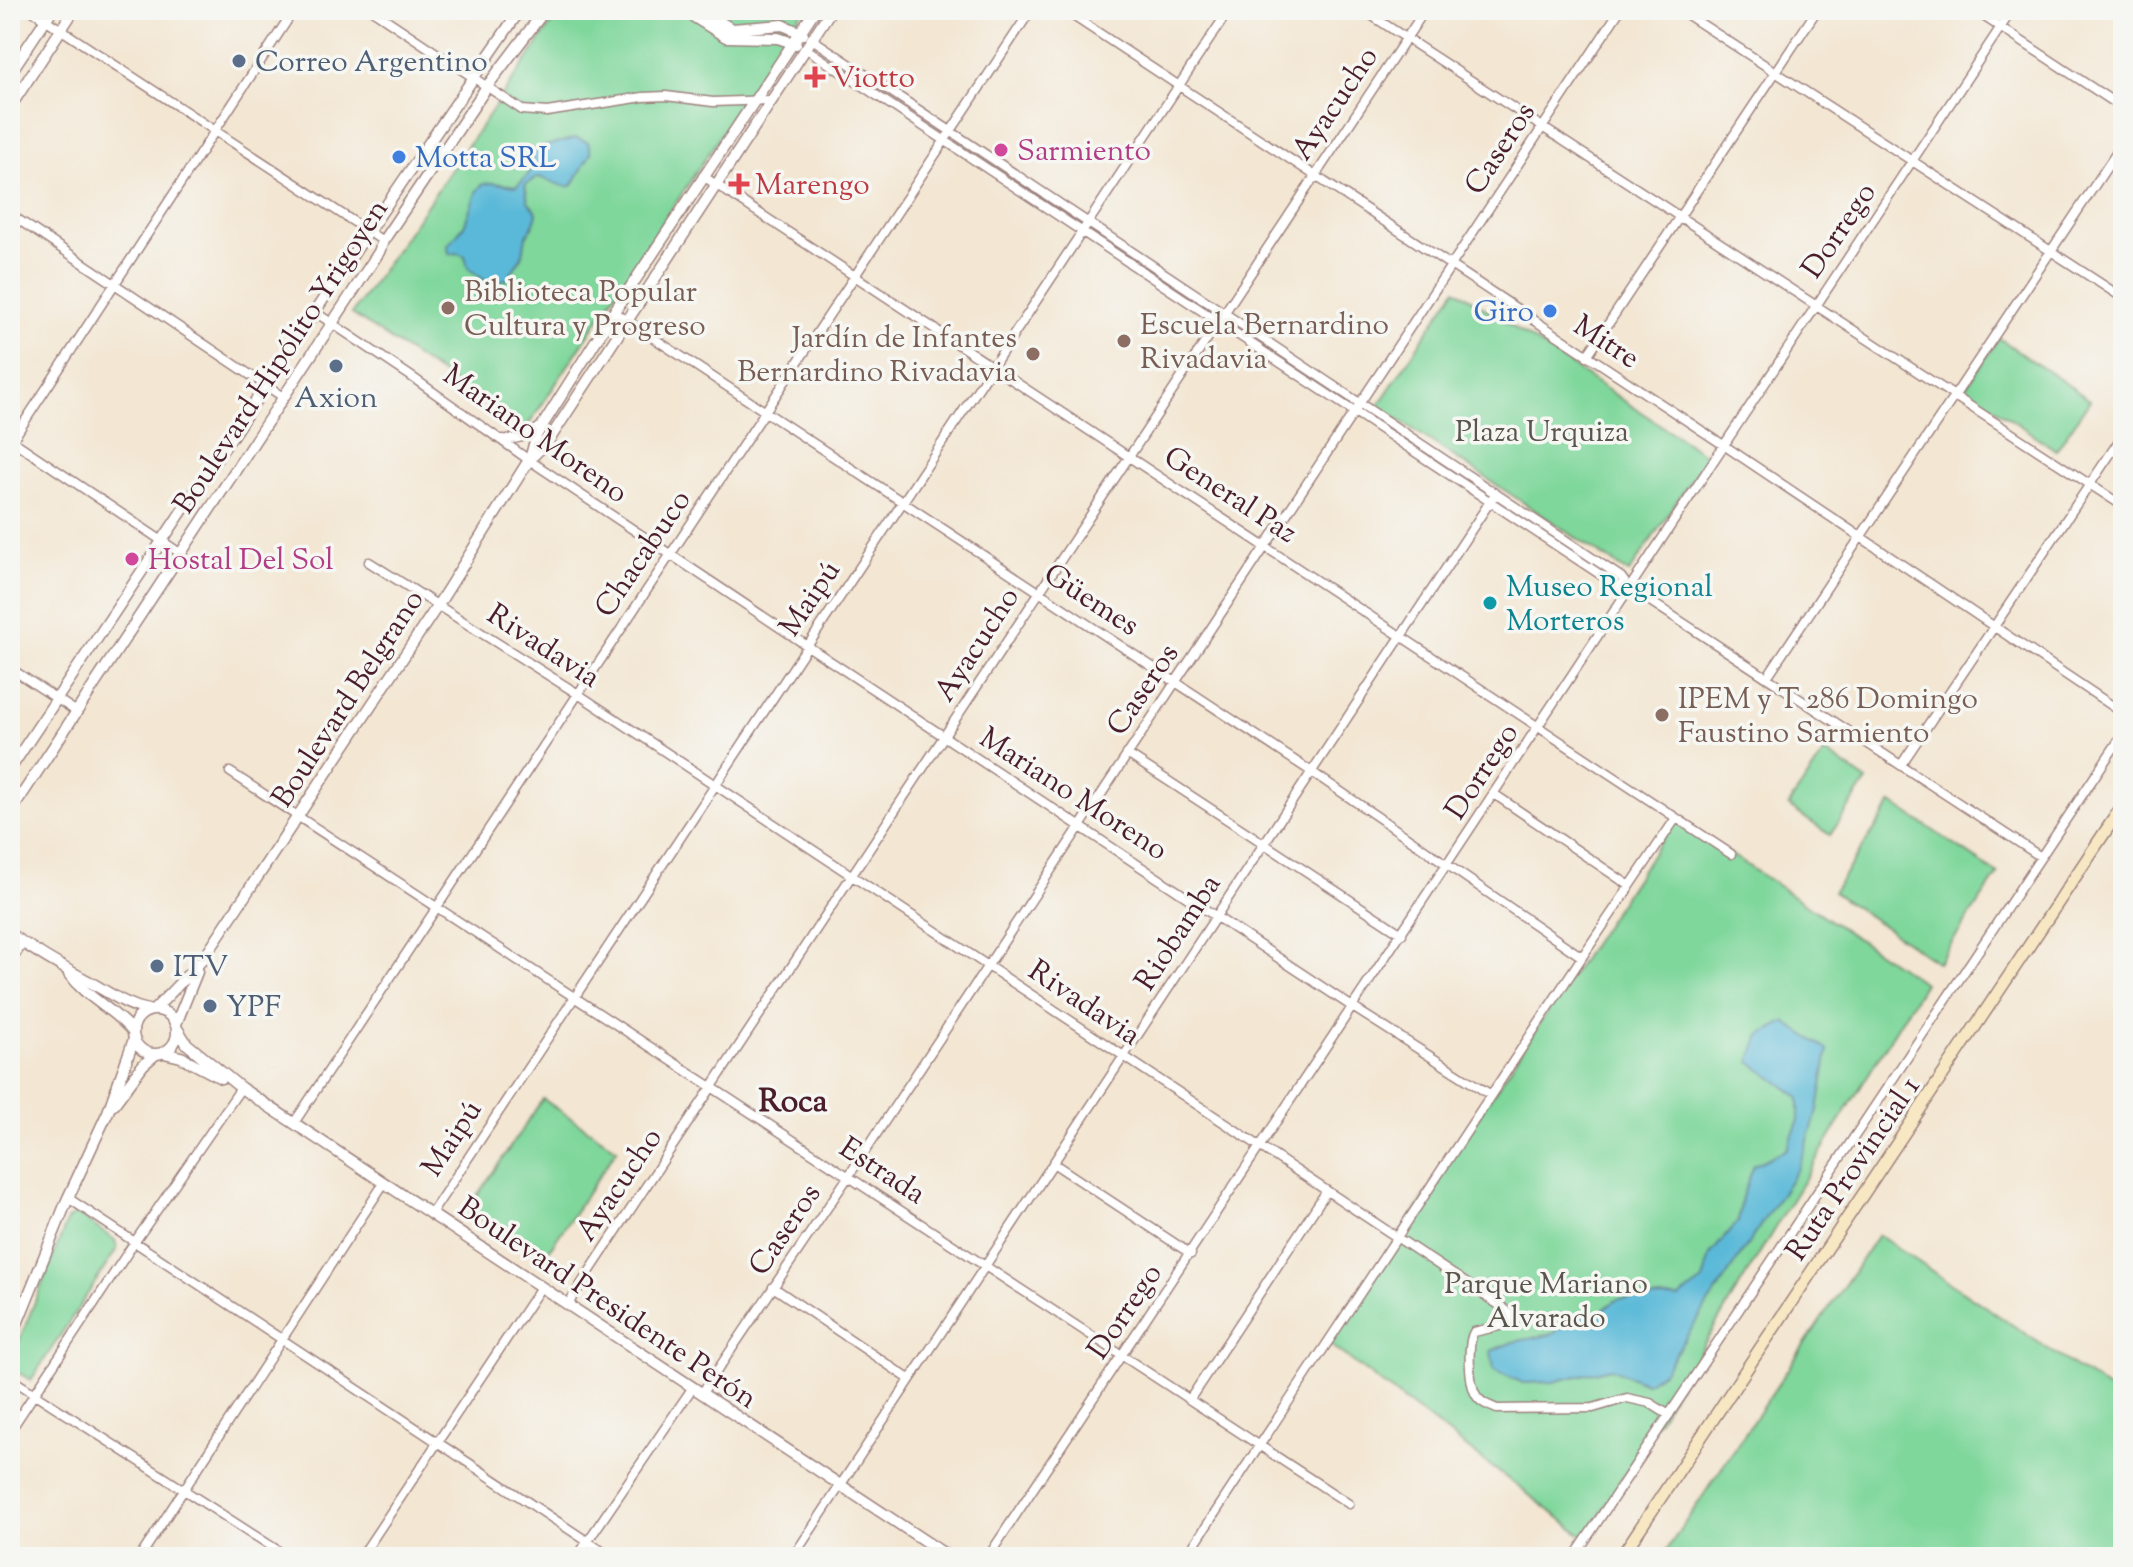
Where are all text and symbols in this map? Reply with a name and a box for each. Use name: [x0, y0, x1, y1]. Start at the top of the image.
street label: Ayacucho: [1282, 39, 1390, 170]
place label: Correo Argentino: [255, 42, 488, 85]
marker: Correo Argentino: [230, 52, 248, 70]
place label: Viotto: [831, 58, 915, 101]
marker: Viotto: [806, 68, 824, 86]
street label: Caseros: [1455, 95, 1547, 204]
place label: Sarmiento: [1017, 131, 1151, 174]
place label: Motta SRL: [415, 138, 557, 181]
marker: Sarmiento: [992, 141, 1010, 159]
marker: Motta SRL: [390, 148, 408, 166]
place label: Marengo: [755, 165, 870, 208]
marker: Marengo: [730, 175, 748, 193]
street label: Dorrego: [1792, 175, 1888, 288]
street label: Boulevard Hipólito Yrigoyen: [164, 191, 400, 523]
place label: Biblioteca Popular Cultura y Progreso: [464, 272, 706, 349]
place label: Giro: [1473, 292, 1534, 335]
marker: Biblioteca Popular Cultura y Progreso: [439, 299, 457, 317]
marker: Giro: [1541, 302, 1559, 320]
place label: Escuela Bernardino Rivadavia: [1140, 305, 1389, 382]
street label: Mitre: [1564, 306, 1647, 381]
place label: Jardín de Infantes Bernardino Rivadavia: [737, 318, 1017, 395]
marker: Escuela Bernardino Rivadavia: [1115, 332, 1133, 350]
marker: Jardín de Infantes Bernardino Rivadavia: [1024, 345, 1042, 363]
street label: Mariano Moreno: [433, 355, 636, 515]
marker: Axion: [327, 357, 345, 375]
place label: Axion: [294, 378, 378, 421]
park label: Plaza Urquiza: [1455, 412, 1629, 455]
street label: General Paz: [1154, 437, 1305, 555]
street label: Chacabuco: [585, 482, 703, 627]
place label: Hostal Del Sol: [148, 540, 334, 583]
marker: Hostal Del Sol: [123, 550, 141, 568]
street label: Maipú: [770, 553, 852, 646]
street label: Güemes: [1034, 554, 1147, 648]
place label: Museo Regional Morteros: [1506, 567, 1713, 644]
street label: Ayacucho: [925, 580, 1031, 711]
street label: Boulevard Belgrano: [262, 582, 436, 817]
street label: Rivadavia: [477, 594, 608, 700]
marker: Museo Regional Morteros: [1481, 594, 1499, 612]
street label: Caseros: [1098, 636, 1191, 745]
place label: IPEM y T 286 Domingo Faustino Sarmiento: [1678, 679, 1978, 756]
marker: IPEM y T 286 Domingo Faustino Sarmiento: [1653, 706, 1671, 724]
street label: Dorrego: [1436, 716, 1530, 829]
street label: Mariano Moreno: [970, 718, 1176, 872]
street label: Riobamba: [1125, 867, 1233, 1000]
place label: ITV: [173, 947, 228, 990]
street label: Rivadavia: [1019, 951, 1149, 1058]
marker: ITV: [148, 957, 166, 975]
place label: YPF: [226, 987, 281, 1030]
marker: YPF: [201, 997, 219, 1015]
street label: Ruta Provincial 1: [1776, 1069, 1932, 1270]
district label: Roca: [759, 1080, 828, 1126]
street label: Maipú: [412, 1093, 494, 1186]
street label: Ayacucho: [566, 1120, 674, 1251]
street label: Estrada: [830, 1128, 934, 1216]
street label: Caseros: [740, 1176, 833, 1285]
street label: Boulevard Presidente Perón: [448, 1187, 765, 1421]
street label: Dorrego: [1078, 1256, 1174, 1369]
park label: Parque Mariano Alvarado: [1444, 1264, 1648, 1341]

